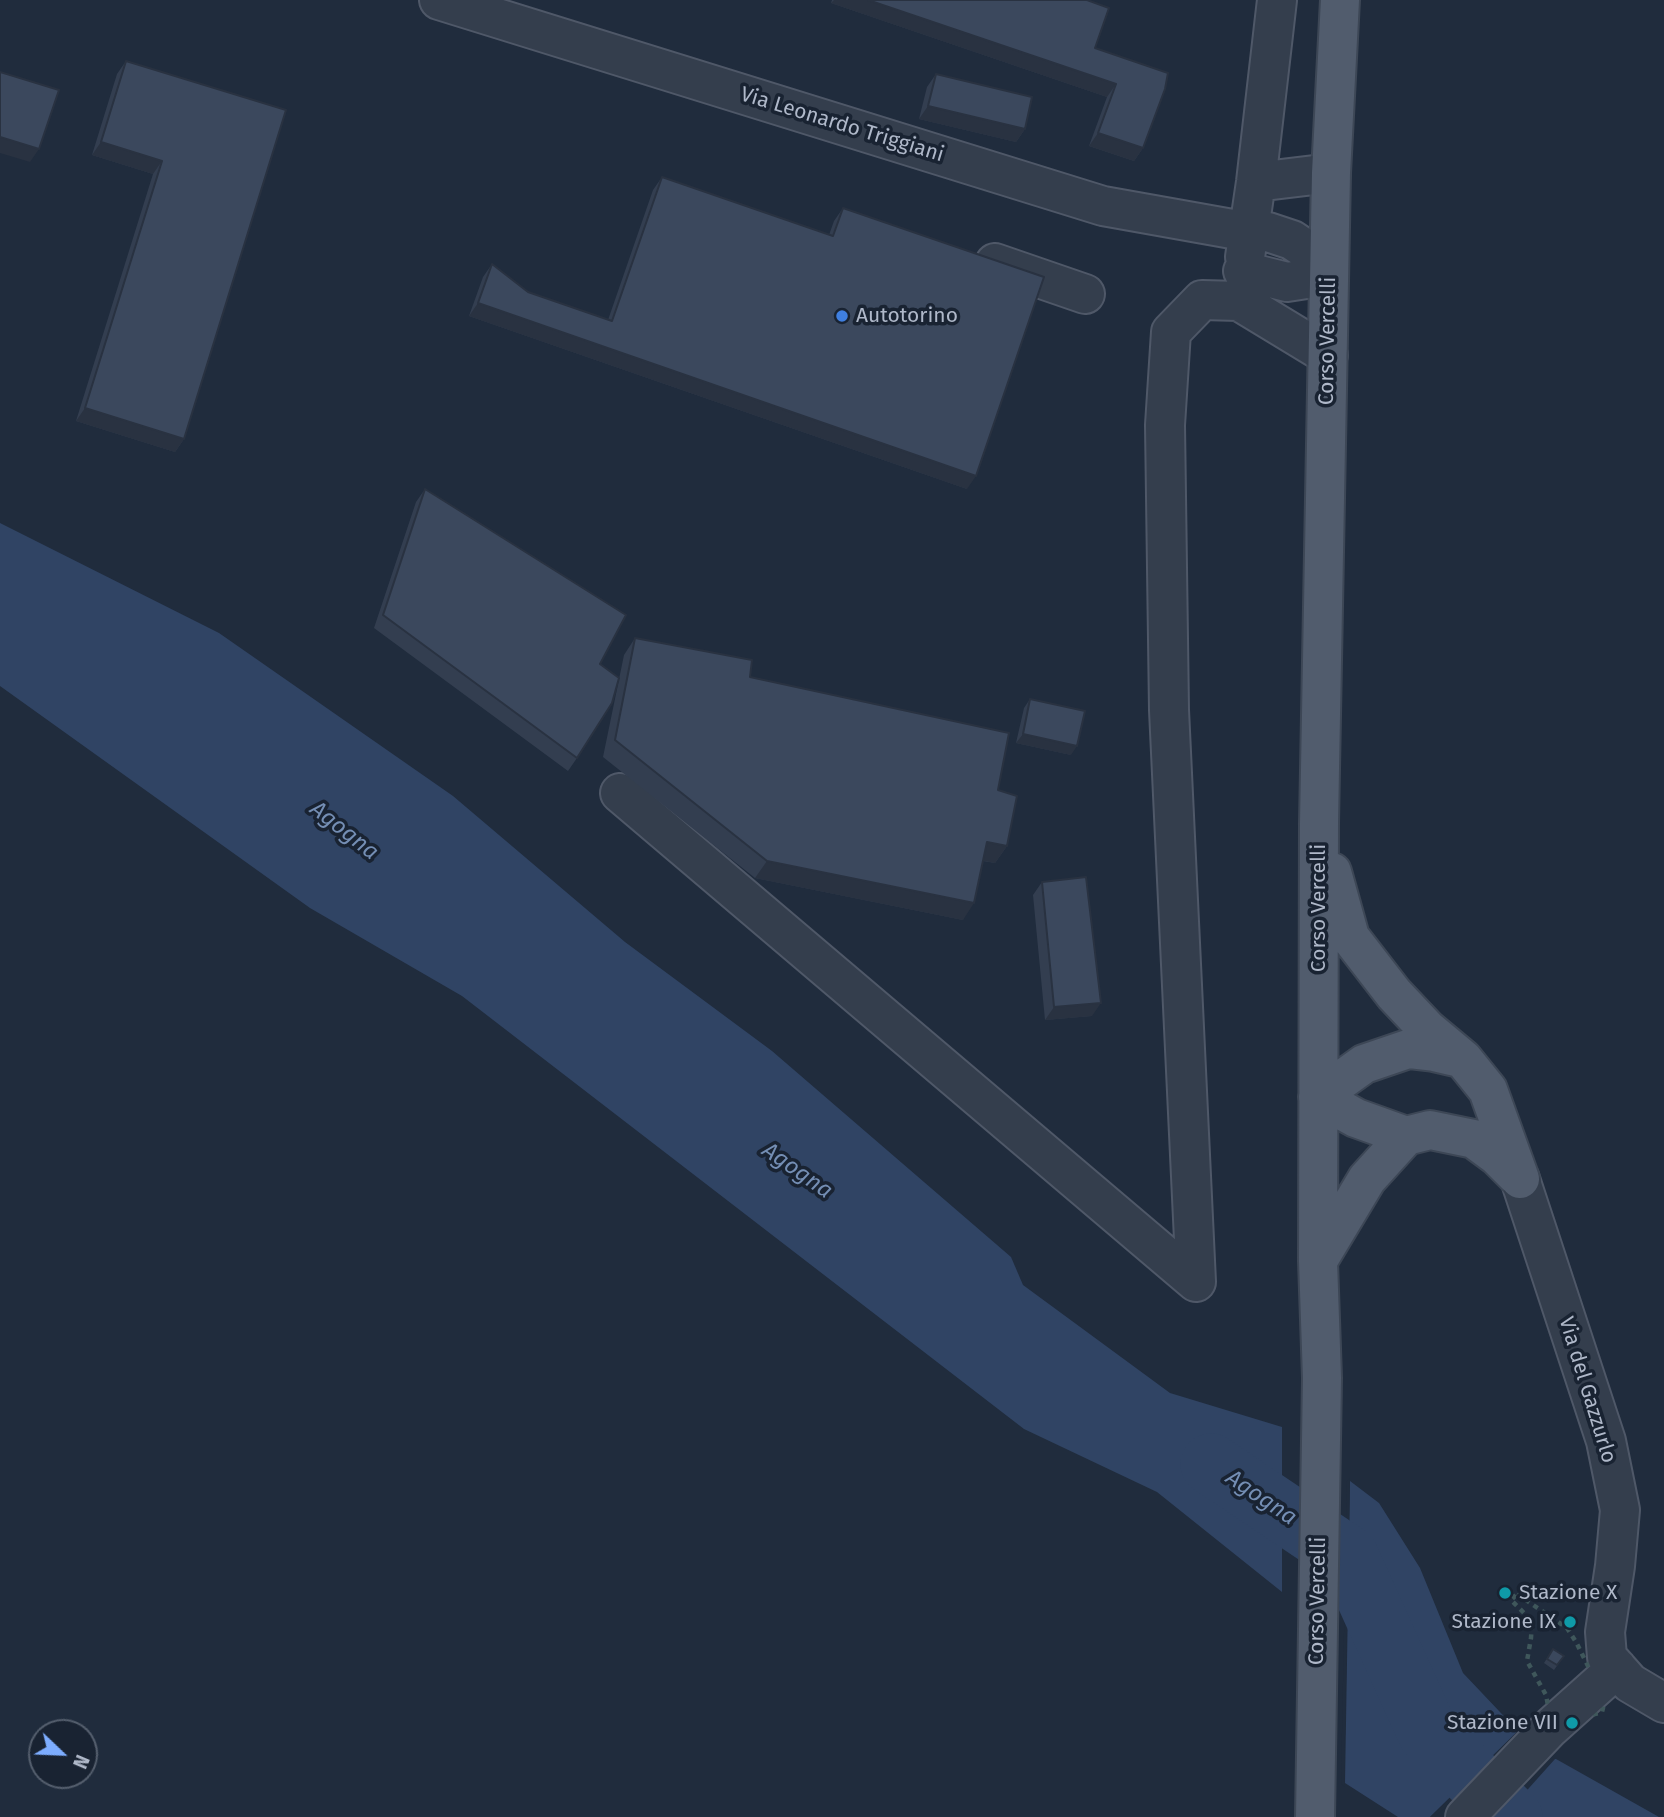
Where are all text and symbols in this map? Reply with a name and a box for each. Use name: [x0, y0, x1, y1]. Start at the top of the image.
street label: Via Leonardo Triggiani: [737, 82, 947, 168]
street label: Corso Vercelli: [1314, 277, 1342, 405]
place label: Autotorino: [856, 303, 958, 329]
marker: Autotorino: [834, 308, 850, 324]
water label: Agogna: [304, 796, 384, 866]
street label: Corso Vercelli: [1306, 844, 1332, 972]
water label: Agogna: [757, 1137, 837, 1205]
street label: Via del Gazzurlo: [1553, 1314, 1621, 1466]
water label: Agogna: [1220, 1464, 1302, 1532]
street label: Corso Vercelli: [1304, 1537, 1332, 1665]
place label: Stazione X: [1519, 1580, 1617, 1606]
marker: Stazione X: [1497, 1585, 1513, 1601]
place label: Stazione IX: [1451, 1609, 1556, 1635]
marker: Stazione IX: [1562, 1614, 1578, 1630]
place label: Stazione VII: [1447, 1710, 1558, 1736]
marker: Stazione VII: [1564, 1715, 1580, 1731]
north arrow: [28, 1719, 98, 1789]
text: N: [68, 1751, 94, 1772]

